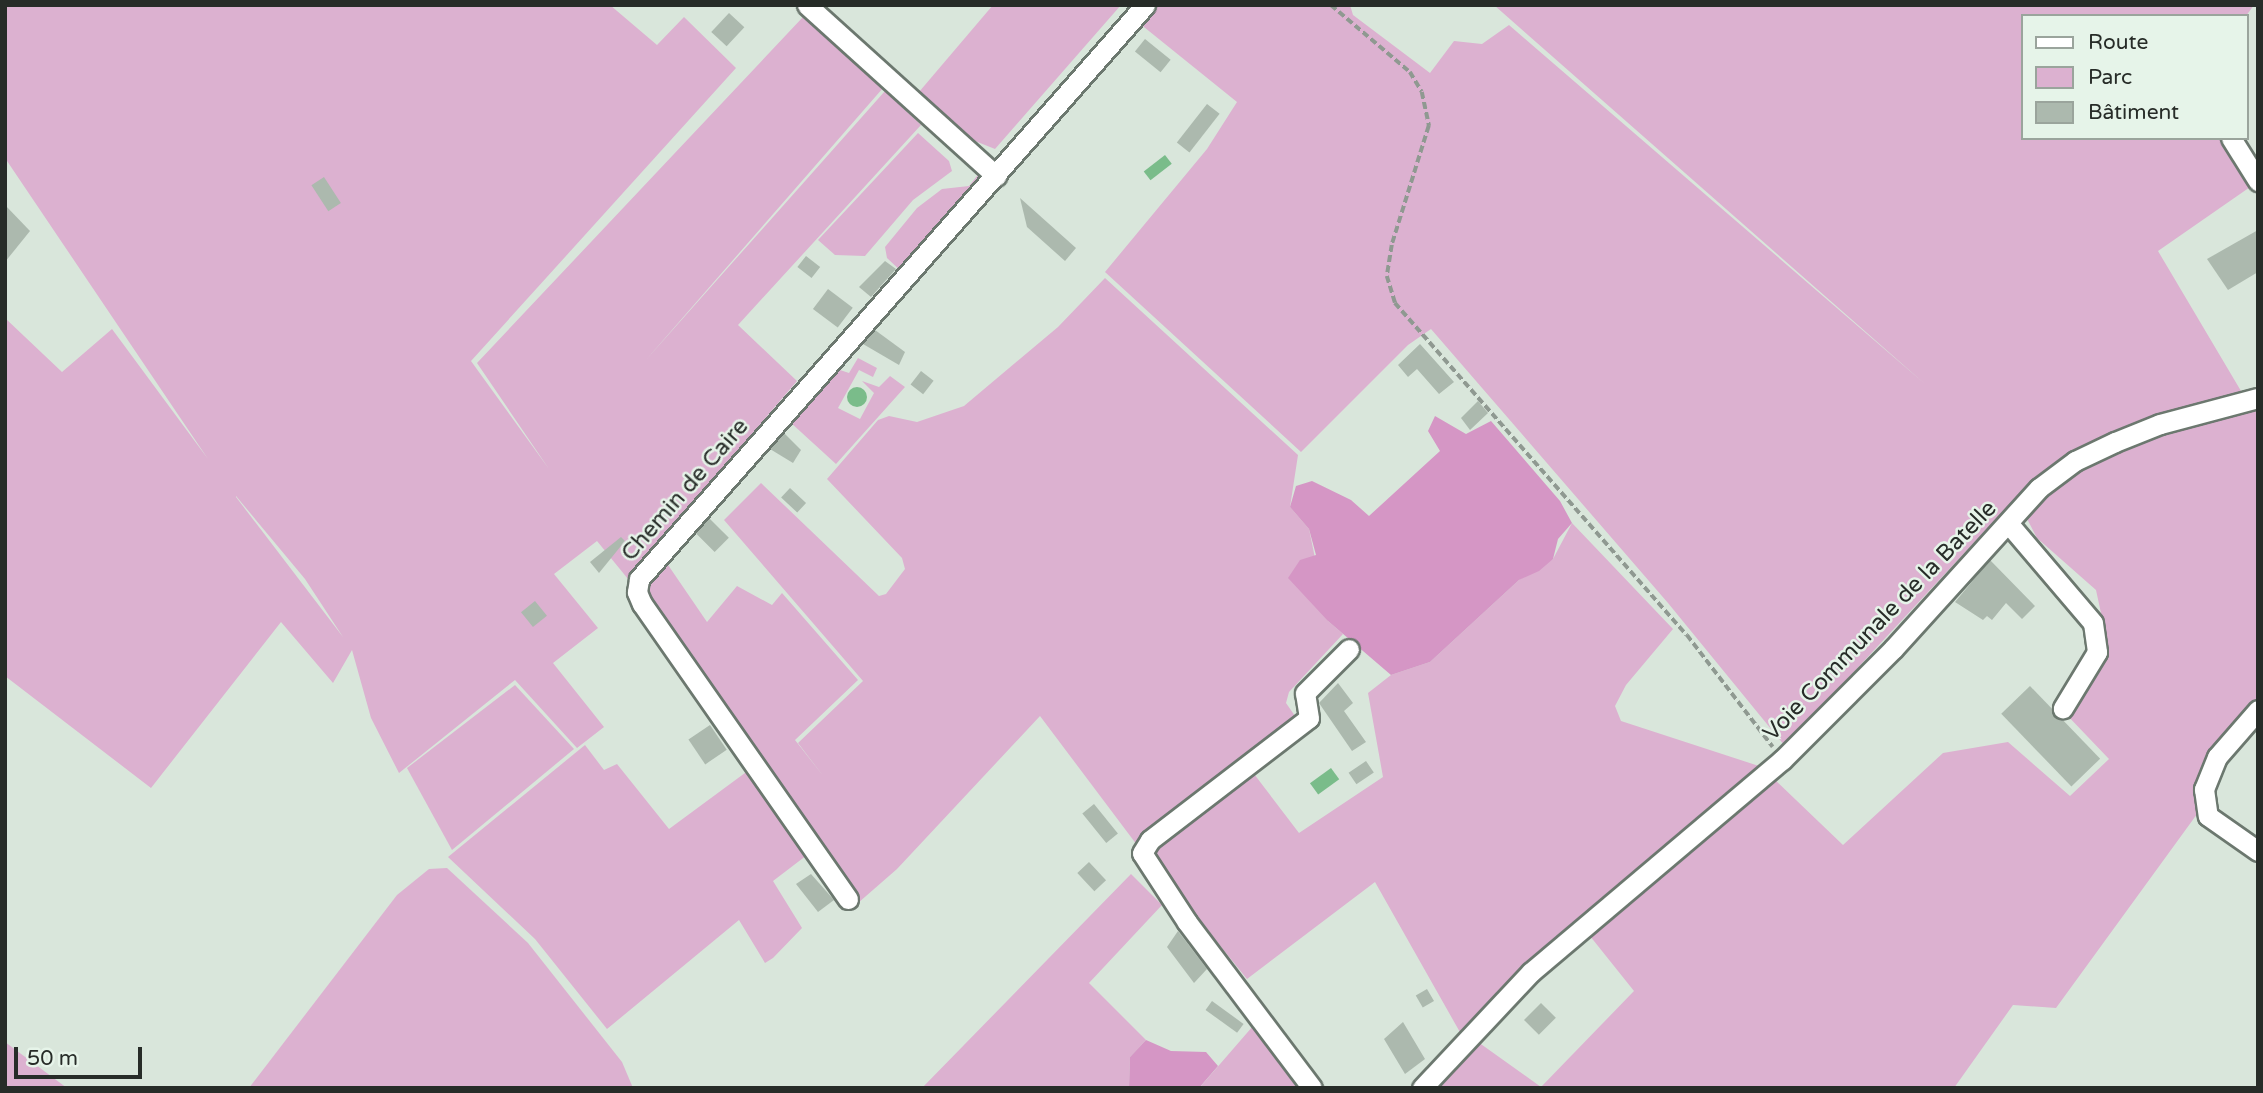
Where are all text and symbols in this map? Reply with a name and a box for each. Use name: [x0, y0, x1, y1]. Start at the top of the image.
legend: [2022, 14, 2249, 140]
text: Route: [2088, 30, 2148, 55]
text: Parc: [2088, 65, 2132, 90]
text: Bâtiment: [2088, 100, 2179, 125]
street label: Chemin de Caire: [616, 413, 754, 567]
street label: Voie Communale de la Batelle: [1758, 495, 2002, 747]
scale bar: [18, 1034, 145, 1078]
text: 50 m: [27, 1046, 78, 1071]

